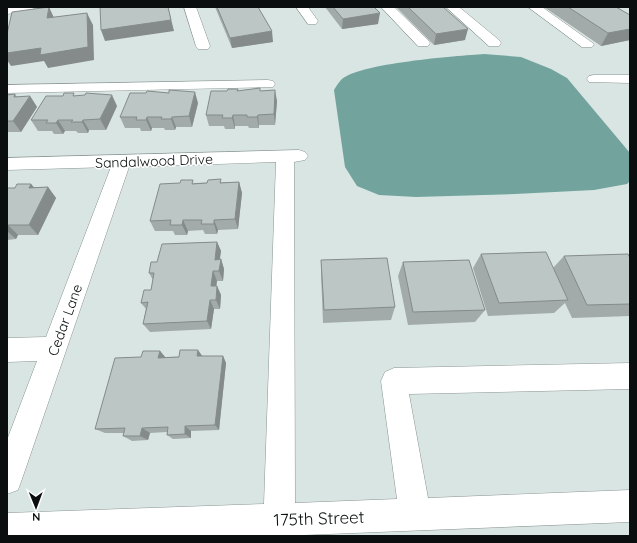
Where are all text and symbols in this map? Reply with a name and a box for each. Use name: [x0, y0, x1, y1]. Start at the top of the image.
street label: Sandalwood Drive: [95, 150, 213, 172]
street label: Cedar Lane: [44, 282, 86, 358]
north arrow: [16, 487, 56, 527]
street label: 175th Street: [273, 506, 365, 530]
text: N: [32, 510, 40, 524]

